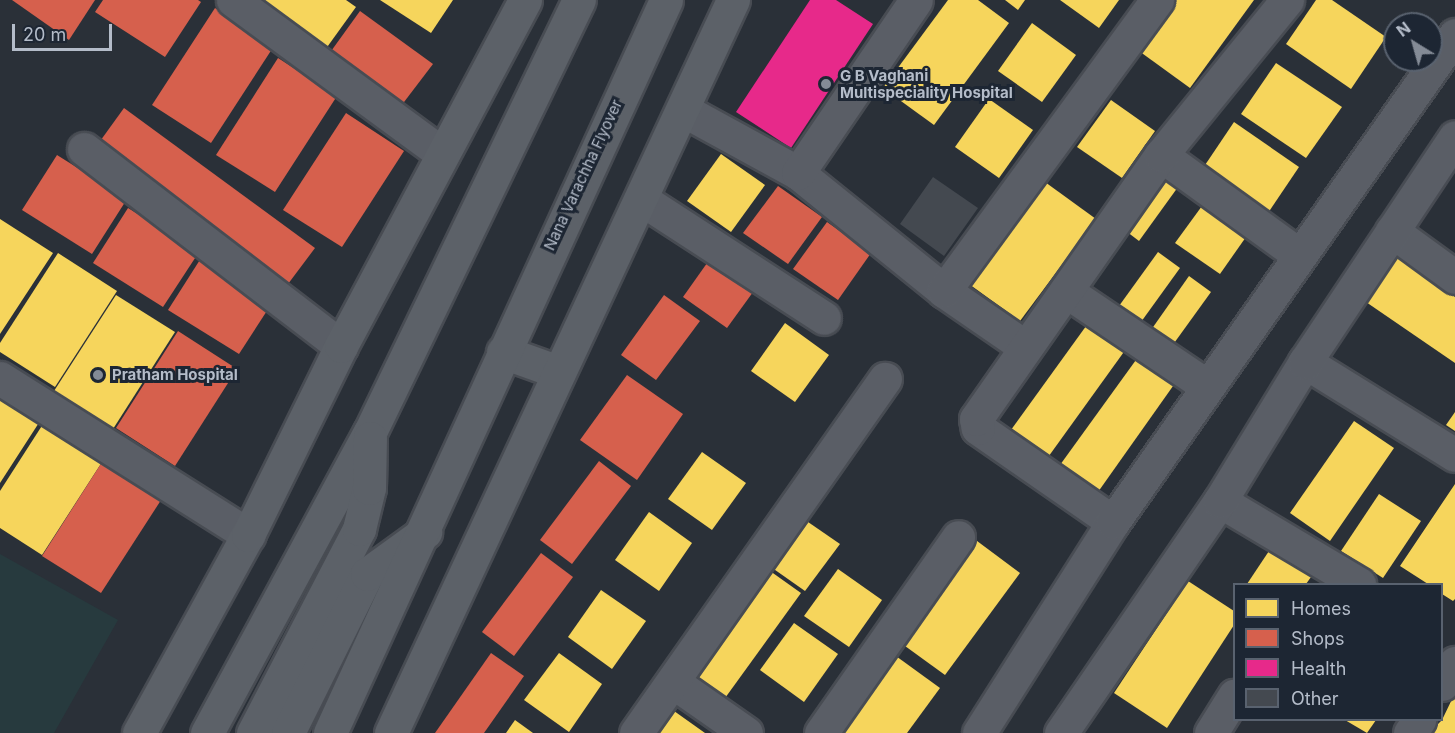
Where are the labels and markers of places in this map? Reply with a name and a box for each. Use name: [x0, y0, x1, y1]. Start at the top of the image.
place label: G B Vaghani Multispeciality Hospital: [840, 66, 1013, 101]
marker: G B Vaghani Multispeciality Hospital: [817, 75, 835, 93]
marker: Pratham Hospital: [89, 366, 107, 384]
place label: Pratham Hospital: [112, 366, 238, 384]

